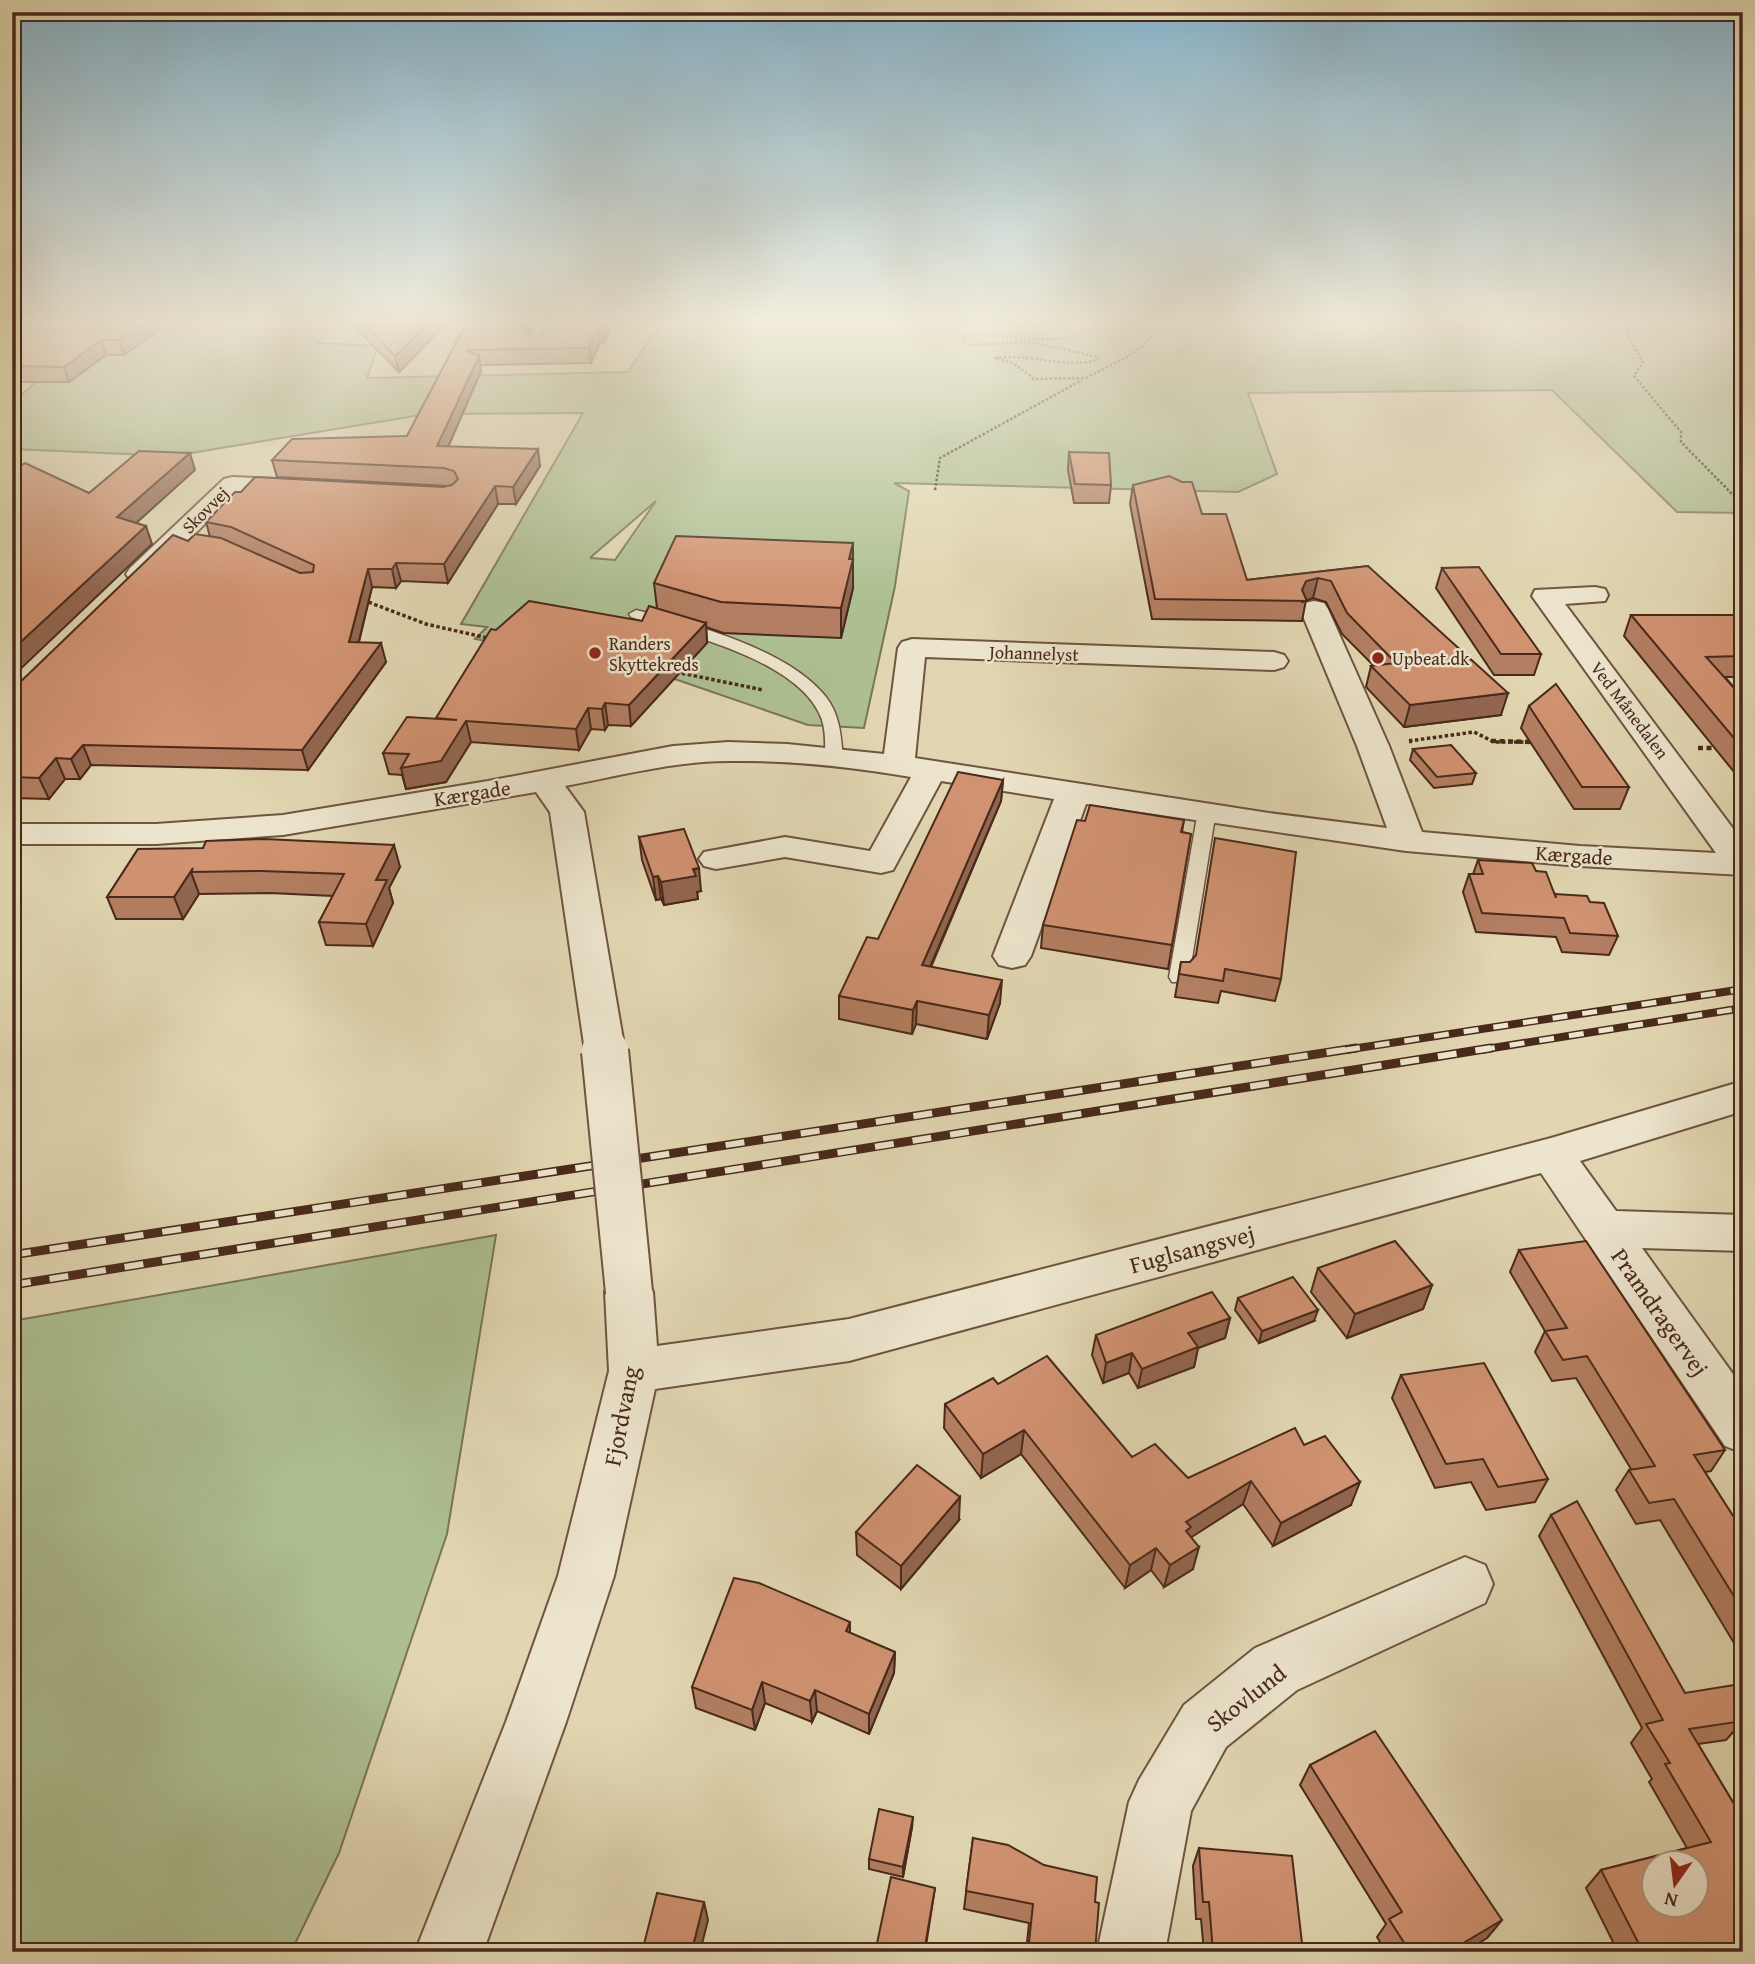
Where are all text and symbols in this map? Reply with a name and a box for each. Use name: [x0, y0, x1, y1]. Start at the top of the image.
street label: Skovvej: [175, 480, 235, 540]
place label: Randers Skyttekreds: [609, 630, 699, 678]
street label: Johannelyst: [987, 638, 1080, 668]
marker: Randers Skyttekreds: [587, 645, 603, 661]
place label: Upbeat.dk: [1392, 645, 1470, 672]
marker: Upbeat.dk: [1370, 650, 1386, 666]
street label: Ved Månedalen: [1584, 655, 1676, 765]
street label: Kærgade: [431, 772, 513, 814]
street label: Kærgade: [1534, 837, 1614, 873]
street label: Fuglsangsvej: [1126, 1215, 1258, 1283]
street label: Pramdragervej: [1603, 1241, 1717, 1383]
street label: Fjordvang: [594, 1363, 648, 1469]
street label: Skovlund: [1199, 1655, 1294, 1740]
north arrow: [1640, 1848, 1710, 1918]
text: N: [1661, 1885, 1680, 1916]

